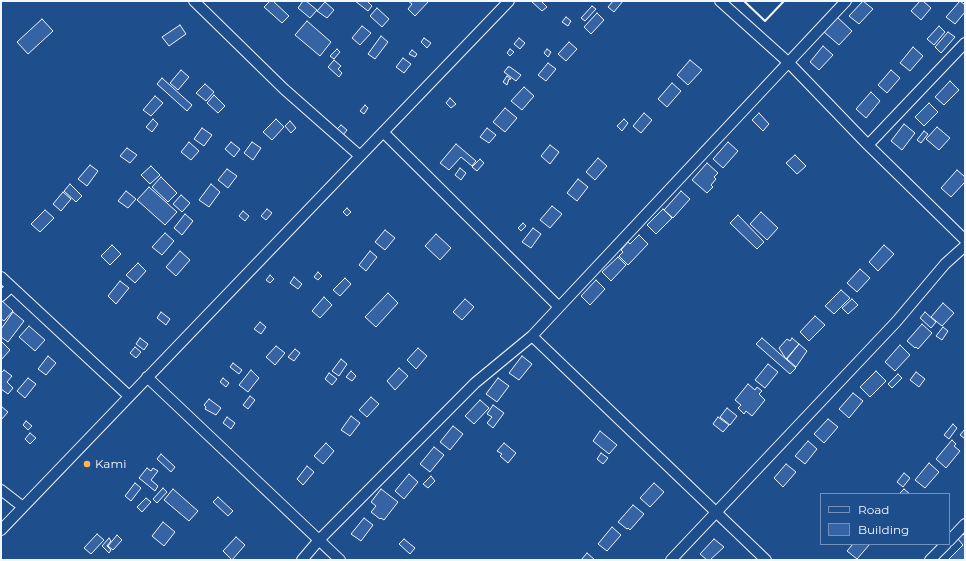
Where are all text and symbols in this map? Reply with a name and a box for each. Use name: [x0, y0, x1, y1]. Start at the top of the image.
place label: Kami: [95, 457, 126, 471]
marker: Kami: [82, 459, 92, 469]
legend: [820, 493, 950, 545]
text: Road: [858, 502, 889, 517]
text: Building: [858, 522, 909, 537]

